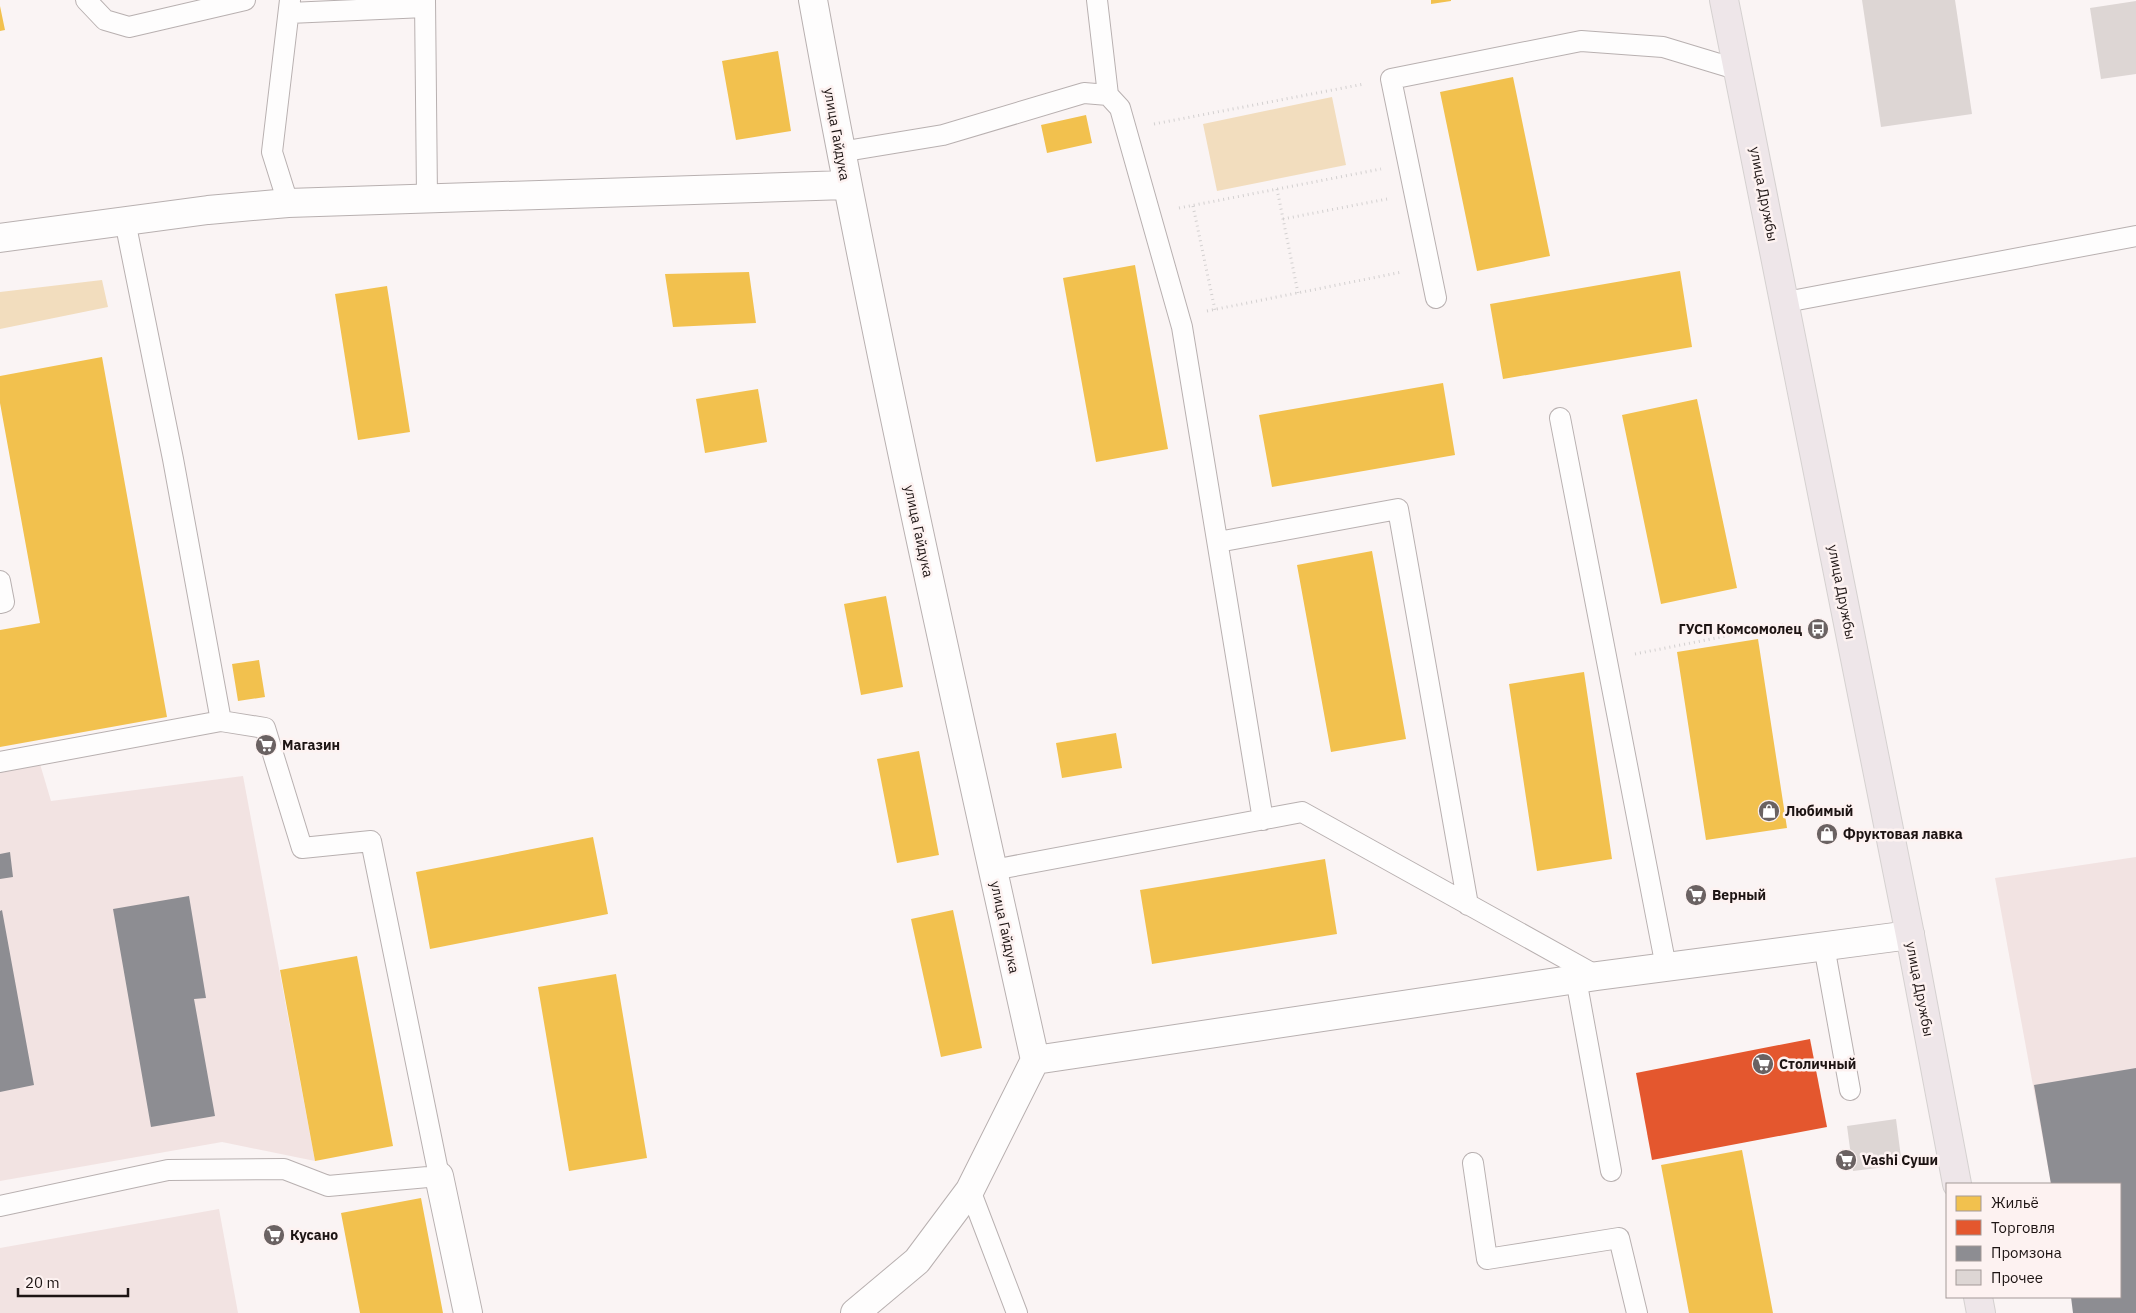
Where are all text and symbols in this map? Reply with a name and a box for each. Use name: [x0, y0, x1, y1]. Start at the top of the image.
street label: улица Гайдука: [820, 86, 854, 182]
street label: улица Дружбы: [1746, 145, 1782, 243]
street label: улица Гайдука: [900, 483, 938, 579]
street label: улица Дружбы: [1824, 543, 1860, 641]
bus stop icon: ГУСП Комсомолец: [1806, 617, 1830, 641]
place label: ГУСП Комсомолец: [1678, 620, 1802, 638]
supermarket icon: Магазин: [254, 733, 278, 757]
place label: Магазин: [282, 736, 340, 754]
shop icon: Любимый: [1757, 799, 1781, 823]
place label: Любимый: [1785, 802, 1853, 820]
shop icon: Фруктовая лавка: [1815, 822, 1839, 846]
place label: Фруктовая лавка: [1843, 825, 1963, 843]
street label: улица Гайдука: [986, 879, 1024, 975]
supermarket icon: Верный: [1684, 883, 1708, 907]
place label: Верный: [1712, 886, 1766, 904]
street label: улица Дружбы: [1902, 940, 1938, 1038]
supermarket icon: Столичный: [1751, 1052, 1775, 1076]
place label: Столичный: [1779, 1055, 1856, 1073]
supermarket icon: Vashi Cуши: [1834, 1148, 1858, 1172]
place label: Vashi Cуши: [1862, 1151, 1938, 1169]
legend: [1946, 1183, 2121, 1298]
text: Жильё: [1991, 1193, 2039, 1212]
text: Торговля: [1991, 1218, 2055, 1237]
supermarket icon: Кусано: [262, 1223, 286, 1247]
place label: Кусано: [290, 1226, 338, 1244]
text: Промзона: [1991, 1243, 2062, 1262]
scale bar: [18, 1266, 128, 1298]
text: Прочее: [1991, 1268, 2043, 1287]
text: 20 m: [25, 1273, 60, 1292]

